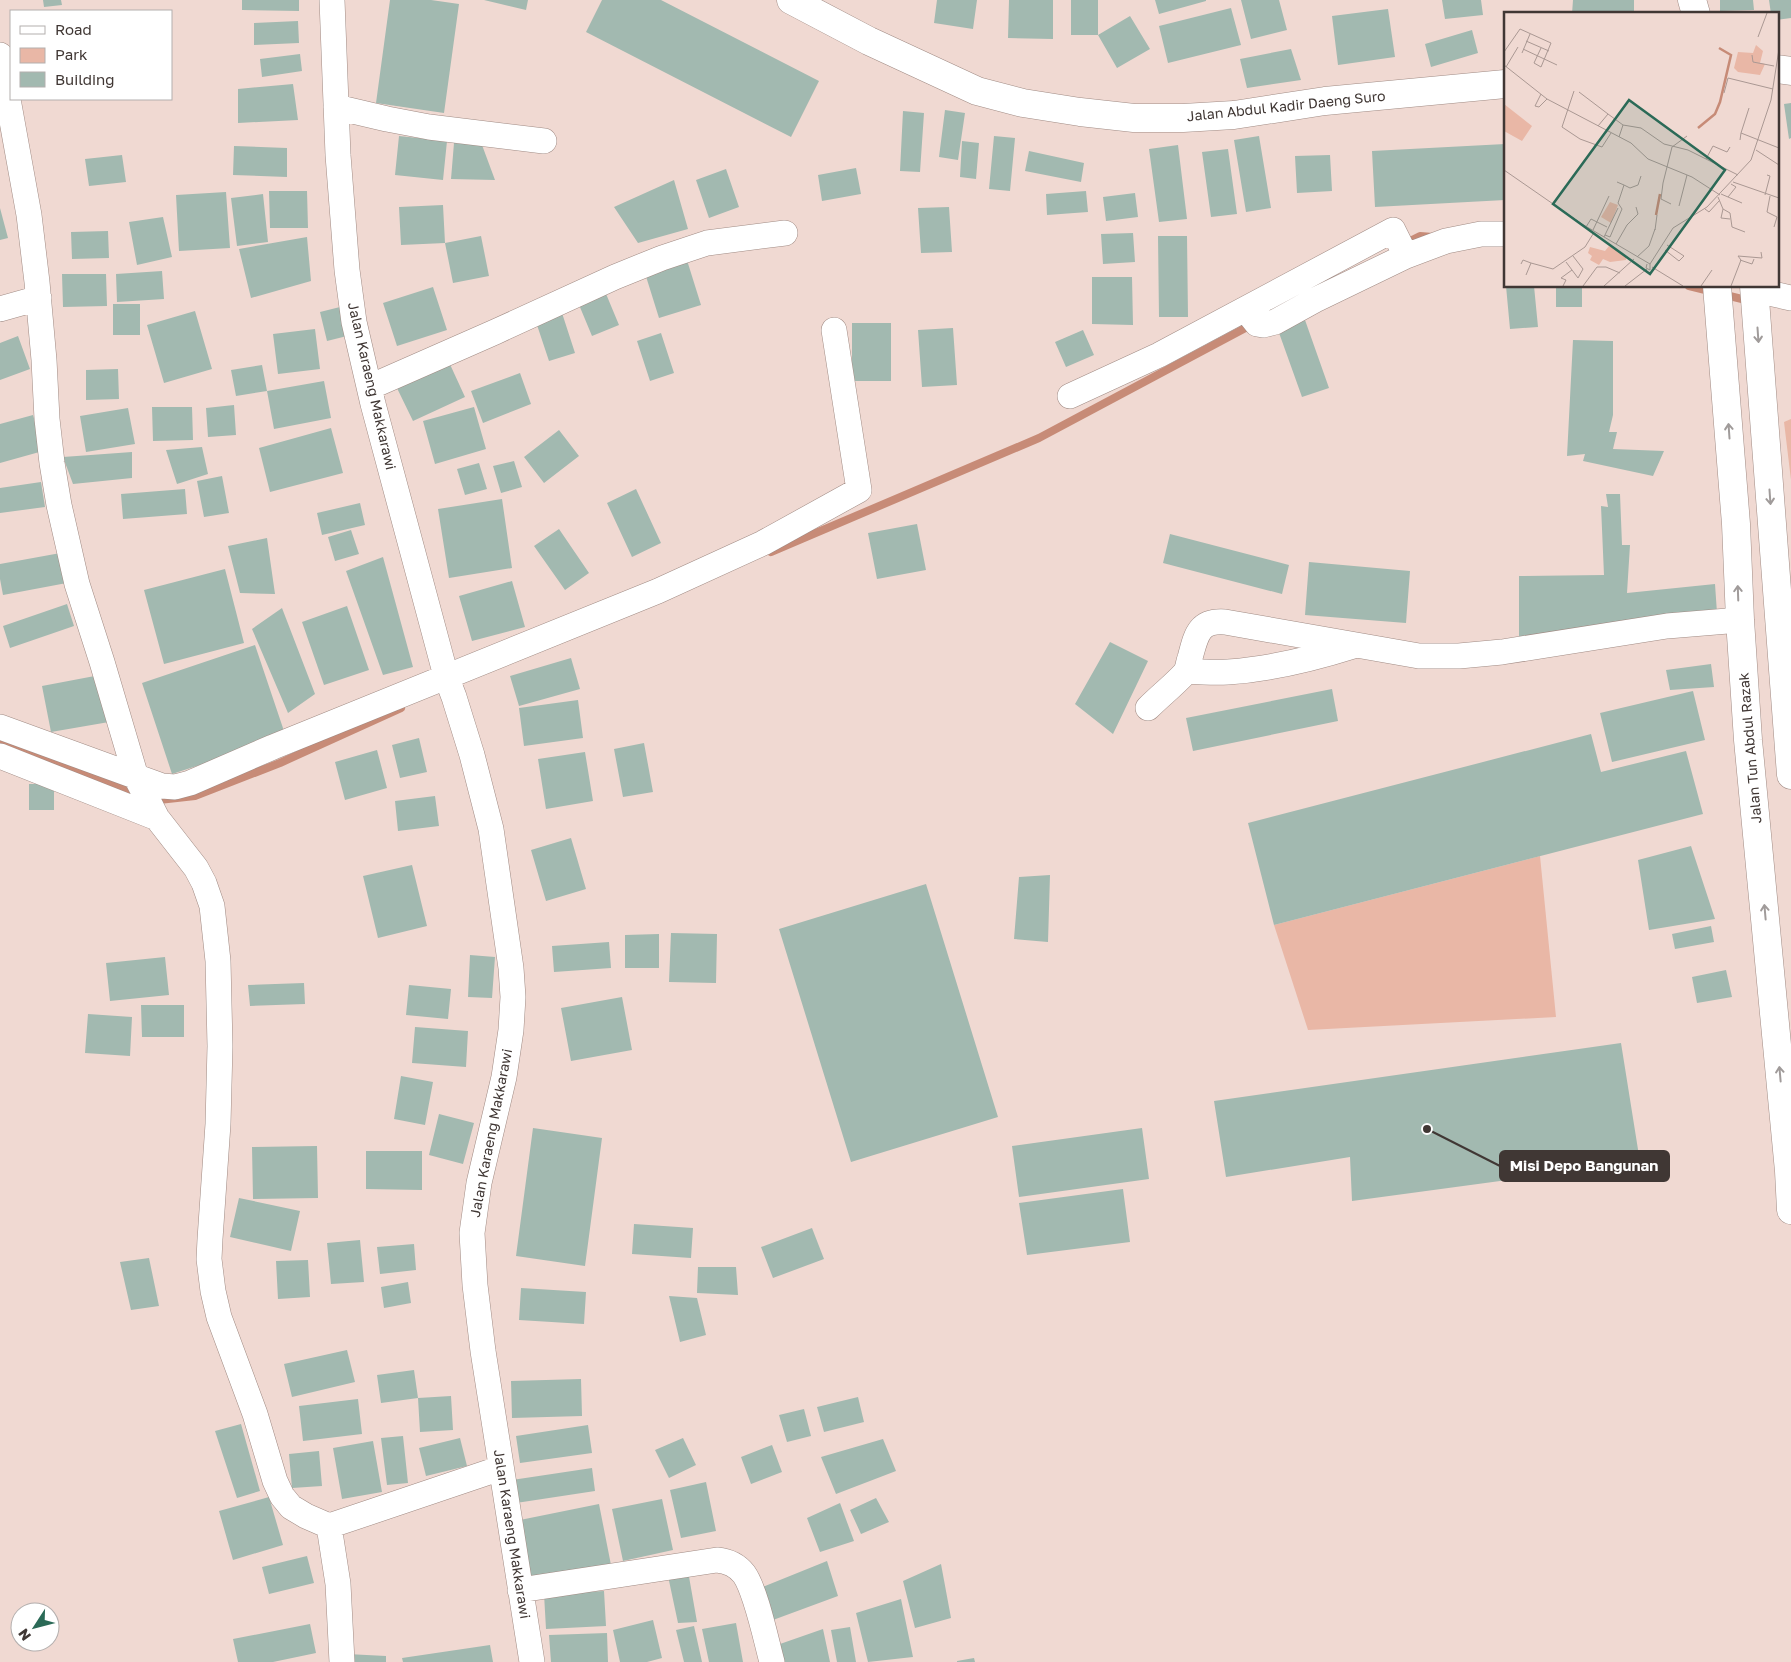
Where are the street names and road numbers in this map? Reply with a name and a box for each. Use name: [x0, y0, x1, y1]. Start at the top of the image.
street label: Jalan Abdul Kadir Daeng Suro: [1186, 87, 1386, 124]
street label: Jalan Karaeng Makkarawi: [345, 300, 400, 471]
street label: Jalan Tun Abdul Razak: [1734, 672, 1765, 824]
street label: Jalan Karaeng Makkarawi: [466, 1047, 515, 1219]
street label: Jalan Karaeng Makkarawi: [491, 1448, 534, 1620]

